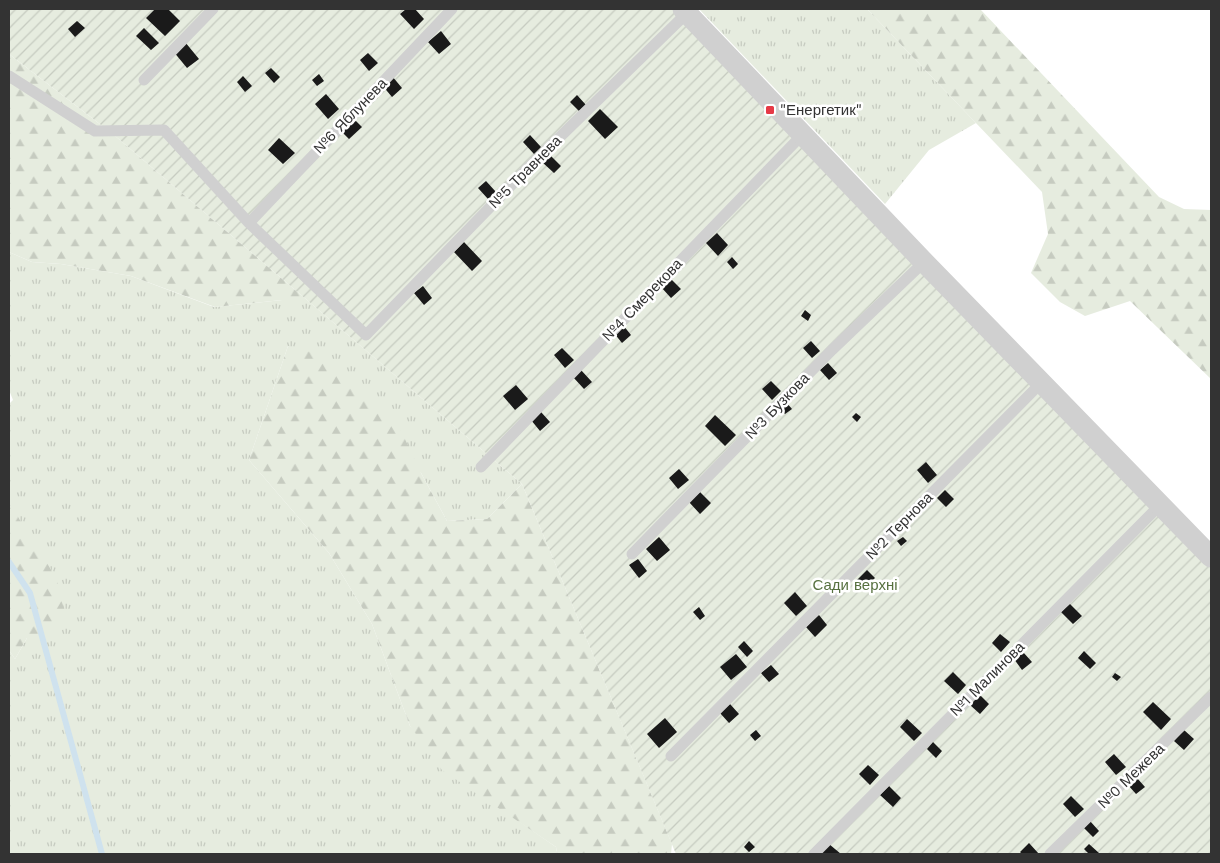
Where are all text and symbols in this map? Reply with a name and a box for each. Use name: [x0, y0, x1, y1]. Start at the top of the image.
street label: №6 Яблунева: [309, 74, 391, 158]
place label: "Енергетик": [780, 101, 862, 119]
marker: "Енергетик": [764, 104, 776, 116]
street label: №5 Травнева: [485, 131, 566, 212]
street label: №4 Смерекова: [598, 254, 686, 345]
street label: №3 Бузкова: [741, 369, 814, 443]
street label: №2 Тернова: [862, 488, 937, 563]
park label: Сади верхні: [812, 576, 898, 594]
street label: №1 Малинова: [946, 637, 1029, 720]
street label: №0 Межева: [1094, 739, 1169, 812]

